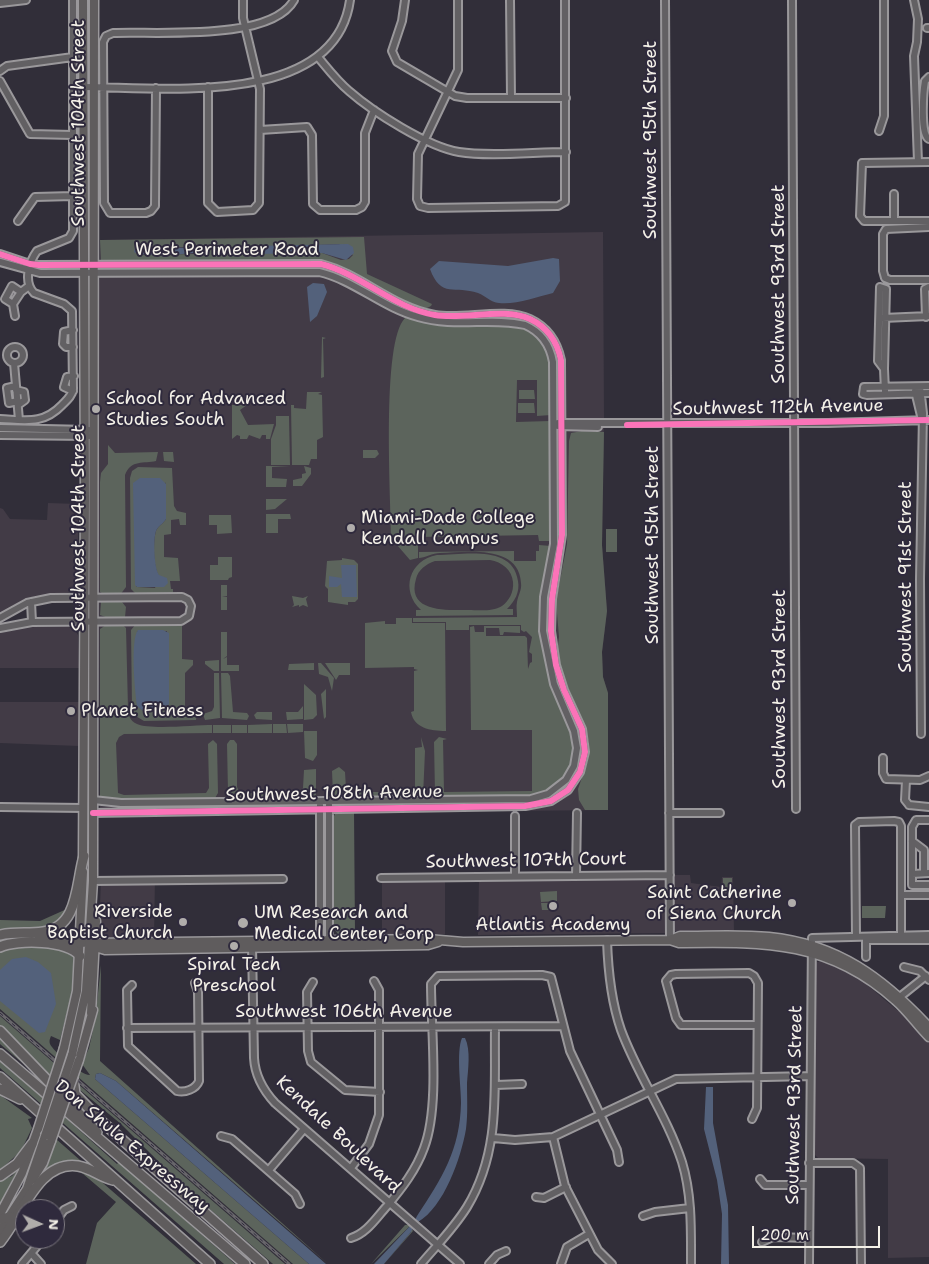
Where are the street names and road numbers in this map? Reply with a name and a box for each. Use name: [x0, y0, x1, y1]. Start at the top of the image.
street label: Southwest 104th Street: [68, 20, 90, 226]
street label: Southwest 95th Street: [640, 41, 662, 239]
street label: Southwest 93rd Street: [768, 184, 790, 384]
street label: West Perimeter Road: [135, 239, 319, 261]
street label: Southwest 112th Avenue: [672, 395, 884, 421]
street label: Southwest 104th Street: [68, 425, 90, 631]
street label: Southwest 95th Street: [642, 446, 664, 644]
street label: Southwest 91st Street: [895, 481, 917, 673]
street label: Southwest 93rd Street: [769, 589, 791, 789]
street label: Southwest 108th Avenue: [225, 781, 443, 807]
street label: Southwest 107th Court: [425, 848, 627, 874]
street label: Southwest 106th Avenue: [235, 1001, 453, 1023]
street label: Southwest 93rd Street: [782, 1005, 808, 1205]
street label: Kendale Boulevard: [271, 1072, 405, 1198]
street label: Don Shula Expressway: [50, 1076, 214, 1218]

